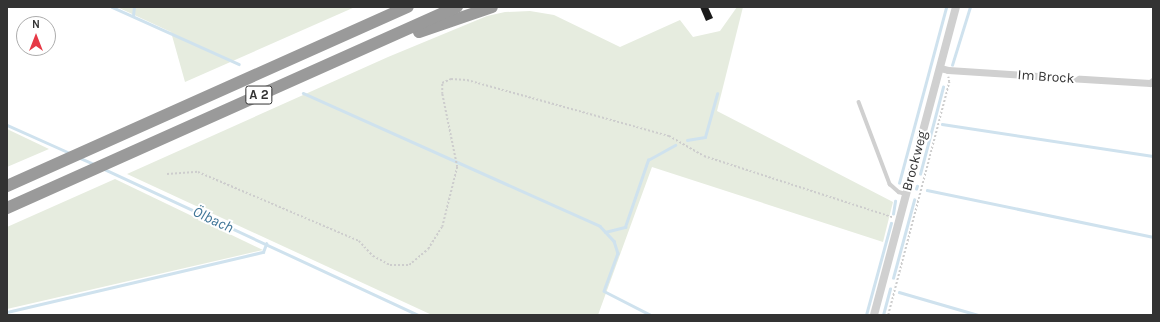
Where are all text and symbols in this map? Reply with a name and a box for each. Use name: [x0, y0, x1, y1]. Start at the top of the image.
north arrow: [16, 16, 56, 56]
text: N: [32, 18, 40, 31]
street label: Im Brock: [1017, 67, 1075, 87]
road number: A 2: [245, 84, 273, 106]
street label: Brockweg: [899, 129, 931, 193]
water label: Ölbach: [190, 203, 236, 237]

